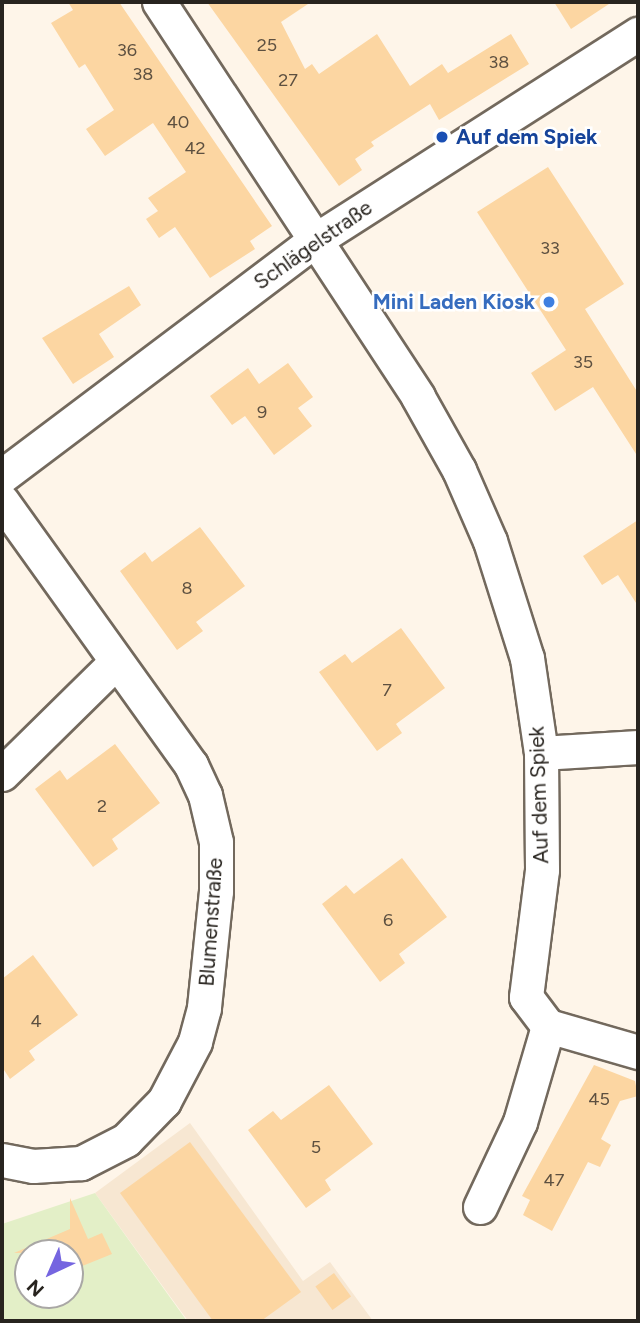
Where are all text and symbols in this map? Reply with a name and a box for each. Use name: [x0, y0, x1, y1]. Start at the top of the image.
house number: 25: [257, 34, 277, 56]
house number: 36: [117, 39, 137, 61]
house number: 38: [489, 51, 509, 73]
house number: 38: [133, 63, 153, 85]
house number: 27: [278, 69, 298, 91]
house number: 40: [167, 111, 189, 133]
place label: Auf dem Spiek: [456, 124, 597, 150]
marker: Auf dem Spiek: [434, 129, 450, 145]
house number: 42: [184, 137, 206, 159]
street label: Schlägelstraße: [249, 195, 377, 295]
house number: 33: [540, 237, 560, 259]
place label: Mini Laden Kiosk: [373, 289, 535, 315]
marker: Mini Laden Kiosk: [541, 294, 557, 310]
house number: 35: [573, 351, 593, 373]
house number: 9: [257, 401, 267, 423]
house number: 8: [181, 577, 193, 599]
house number: 7: [382, 679, 392, 701]
street label: Auf dem Spiek: [524, 726, 554, 864]
house number: 2: [97, 795, 107, 817]
street label: Blumenstraße: [194, 857, 228, 987]
house number: 6: [383, 909, 393, 931]
house number: 4: [30, 1010, 42, 1032]
house number: 45: [588, 1088, 610, 1110]
house number: 5: [311, 1136, 321, 1158]
house number: 47: [544, 1169, 564, 1191]
north arrow: [14, 1239, 84, 1309]
text: N: [22, 1275, 49, 1301]

